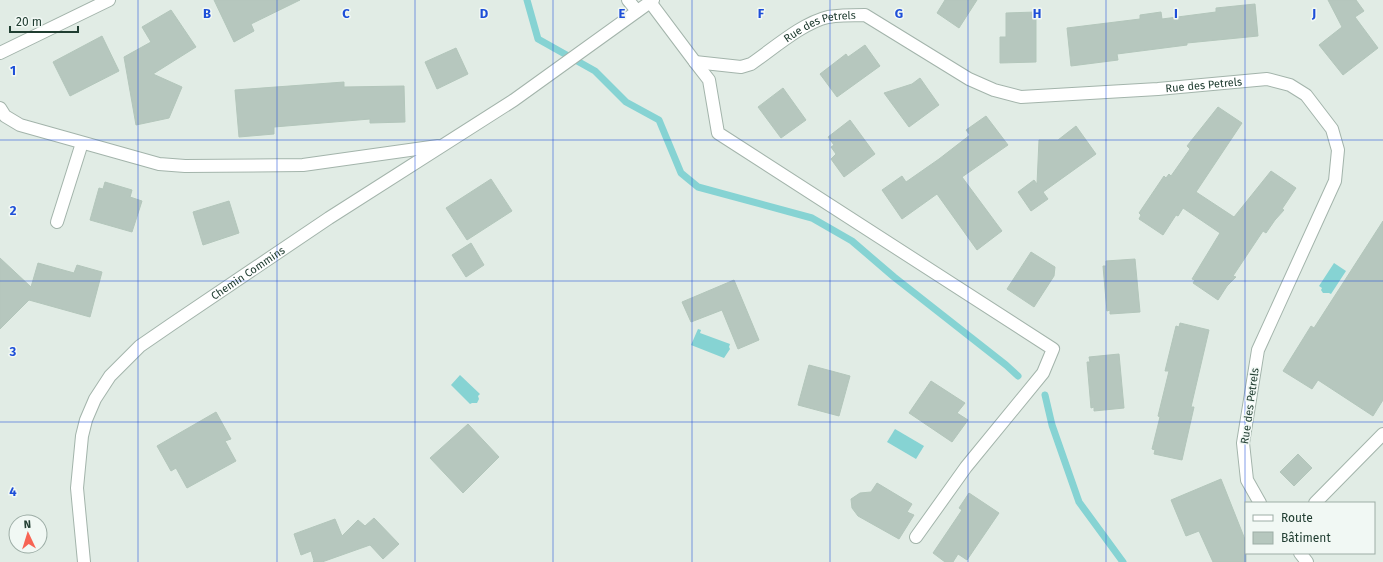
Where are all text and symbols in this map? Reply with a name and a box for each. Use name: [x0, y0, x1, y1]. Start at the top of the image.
text: B: [203, 6, 211, 21]
text: C: [342, 6, 350, 21]
text: D: [480, 6, 489, 21]
text: E: [619, 6, 626, 21]
text: F: [758, 6, 765, 21]
text: G: [895, 6, 903, 21]
text: H: [1033, 6, 1041, 21]
text: I: [1174, 6, 1178, 21]
text: J: [1311, 6, 1316, 21]
scale bar: [10, 8, 78, 34]
street label: Rue des Petrels: [781, 9, 856, 45]
text: 20 m: [16, 15, 42, 29]
text: 1: [10, 63, 16, 78]
street label: Rue des Petrels: [1165, 75, 1243, 95]
text: 2: [10, 203, 17, 218]
street label: Chemin Commins: [208, 243, 287, 302]
text: 3: [9, 344, 17, 359]
street label: Rue des Petrels: [1238, 367, 1262, 445]
text: 4: [9, 484, 17, 499]
legend: [1245, 502, 1375, 554]
text: Route: [1281, 511, 1313, 525]
north arrow: [8, 514, 48, 554]
text: N: [23, 518, 31, 531]
text: Bâtiment: [1281, 531, 1331, 545]

